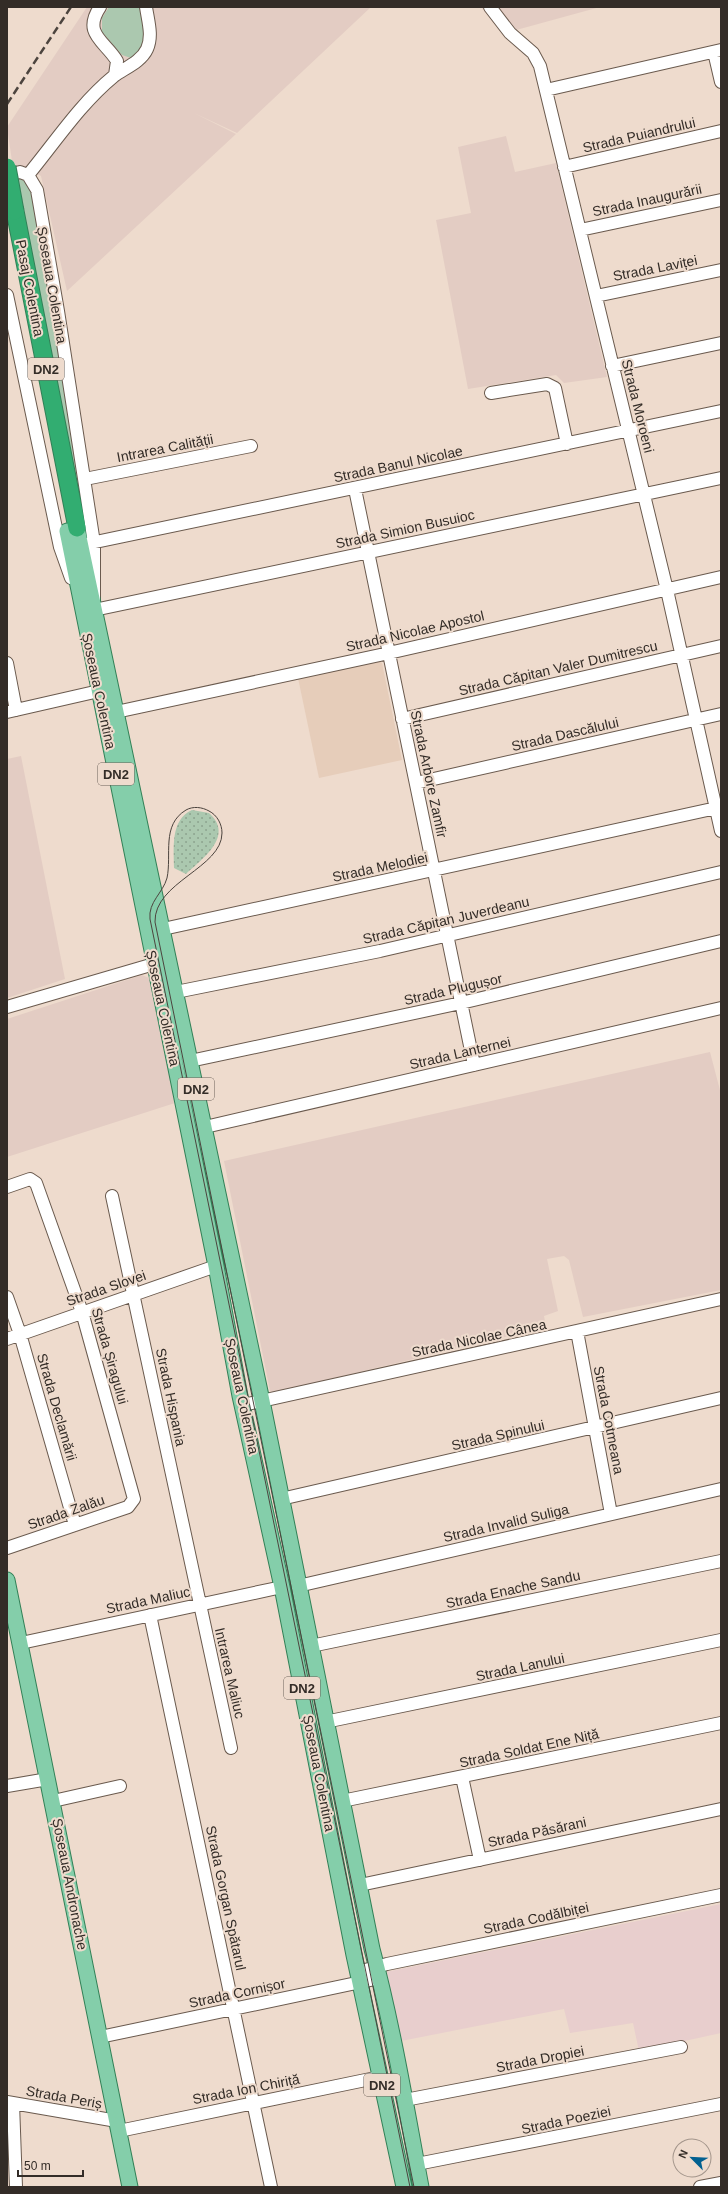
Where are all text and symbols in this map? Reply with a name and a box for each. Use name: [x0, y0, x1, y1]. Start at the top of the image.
street label: Strada Puiandrului: [581, 114, 697, 156]
street label: Strada Inaugurării: [591, 181, 703, 219]
street label: Șoseaua Colentina: [34, 225, 70, 345]
street label: Pasaj Colentina: [13, 238, 47, 338]
street label: Strada Laviței: [611, 252, 699, 284]
road number: DN2: [28, 358, 64, 380]
street label: Strada Moroeni: [619, 358, 657, 454]
street label: Intrarea Calității: [115, 431, 215, 465]
street label: Strada Banul Nicolae: [332, 442, 464, 485]
street label: Strada Simion Busuioc: [334, 506, 476, 552]
street label: Strada Nicolae Apostol: [344, 607, 486, 655]
street label: Șoseaua Colentina: [79, 631, 119, 751]
street label: Strada Căpitan Valer Dumitrescu: [457, 637, 659, 699]
street label: Strada Arbore Zamfir: [408, 709, 450, 840]
street label: Strada Dascălului: [510, 714, 620, 754]
road number: DN2: [98, 763, 134, 785]
street label: Strada Melodiei: [331, 849, 429, 885]
street label: Strada Căpitan Juverdeanu: [361, 893, 531, 947]
street label: Șoseaua Colentina: [143, 948, 183, 1068]
street label: Strada Plugușor: [402, 970, 504, 1008]
street label: Strada Lanternei: [408, 1034, 512, 1072]
road number: DN2: [178, 1078, 214, 1100]
street label: Strada Slovei: [64, 1267, 148, 1309]
street label: Strada Șiragului: [89, 1306, 131, 1406]
street label: Strada Nicolae Cânea: [410, 1316, 548, 1360]
street label: Șoseaua Colentina: [222, 1336, 262, 1456]
street label: Strada Hispania: [153, 1347, 189, 1448]
street label: Strada Declamării: [34, 1351, 80, 1463]
street label: Strada Cotmeana: [591, 1365, 627, 1476]
street label: Strada Spinului: [450, 1417, 546, 1453]
street label: Strada Zalău: [25, 1491, 107, 1533]
street label: Strada Invalid Suliga: [442, 1501, 571, 1545]
street label: Strada Enache Sandu: [444, 1567, 582, 1611]
street label: Strada Maliuc: [104, 1583, 192, 1617]
street label: Intrarea Maliuc: [212, 1626, 248, 1720]
street label: Strada Lanului: [474, 1650, 566, 1684]
road number: DN2: [284, 1677, 320, 1699]
street label: Șoseaua Colentina: [300, 1713, 338, 1833]
street label: Strada Soldat Ene Niță: [458, 1725, 601, 1771]
street label: Strada Păsărani: [486, 1814, 588, 1850]
street label: Șoseaua Andronache: [49, 1817, 91, 1951]
street label: Strada Gorgan Spătarul: [203, 1824, 249, 1972]
street label: Strada Codălbiței: [482, 1899, 590, 1937]
street label: Strada Cornișor: [187, 1975, 287, 2011]
street label: Strada Dropiei: [495, 2043, 585, 2075]
street label: Strada Ion Chiriță: [191, 2071, 301, 2107]
road number: DN2: [364, 2074, 400, 2096]
street label: Strada Periș: [25, 2082, 103, 2112]
street label: Strada Poeziei: [520, 2103, 612, 2137]
north arrow: [672, 2138, 712, 2178]
text: N: [676, 2148, 690, 2160]
scale bar: [18, 2152, 83, 2178]
text: 50 m: [24, 2159, 51, 2173]

